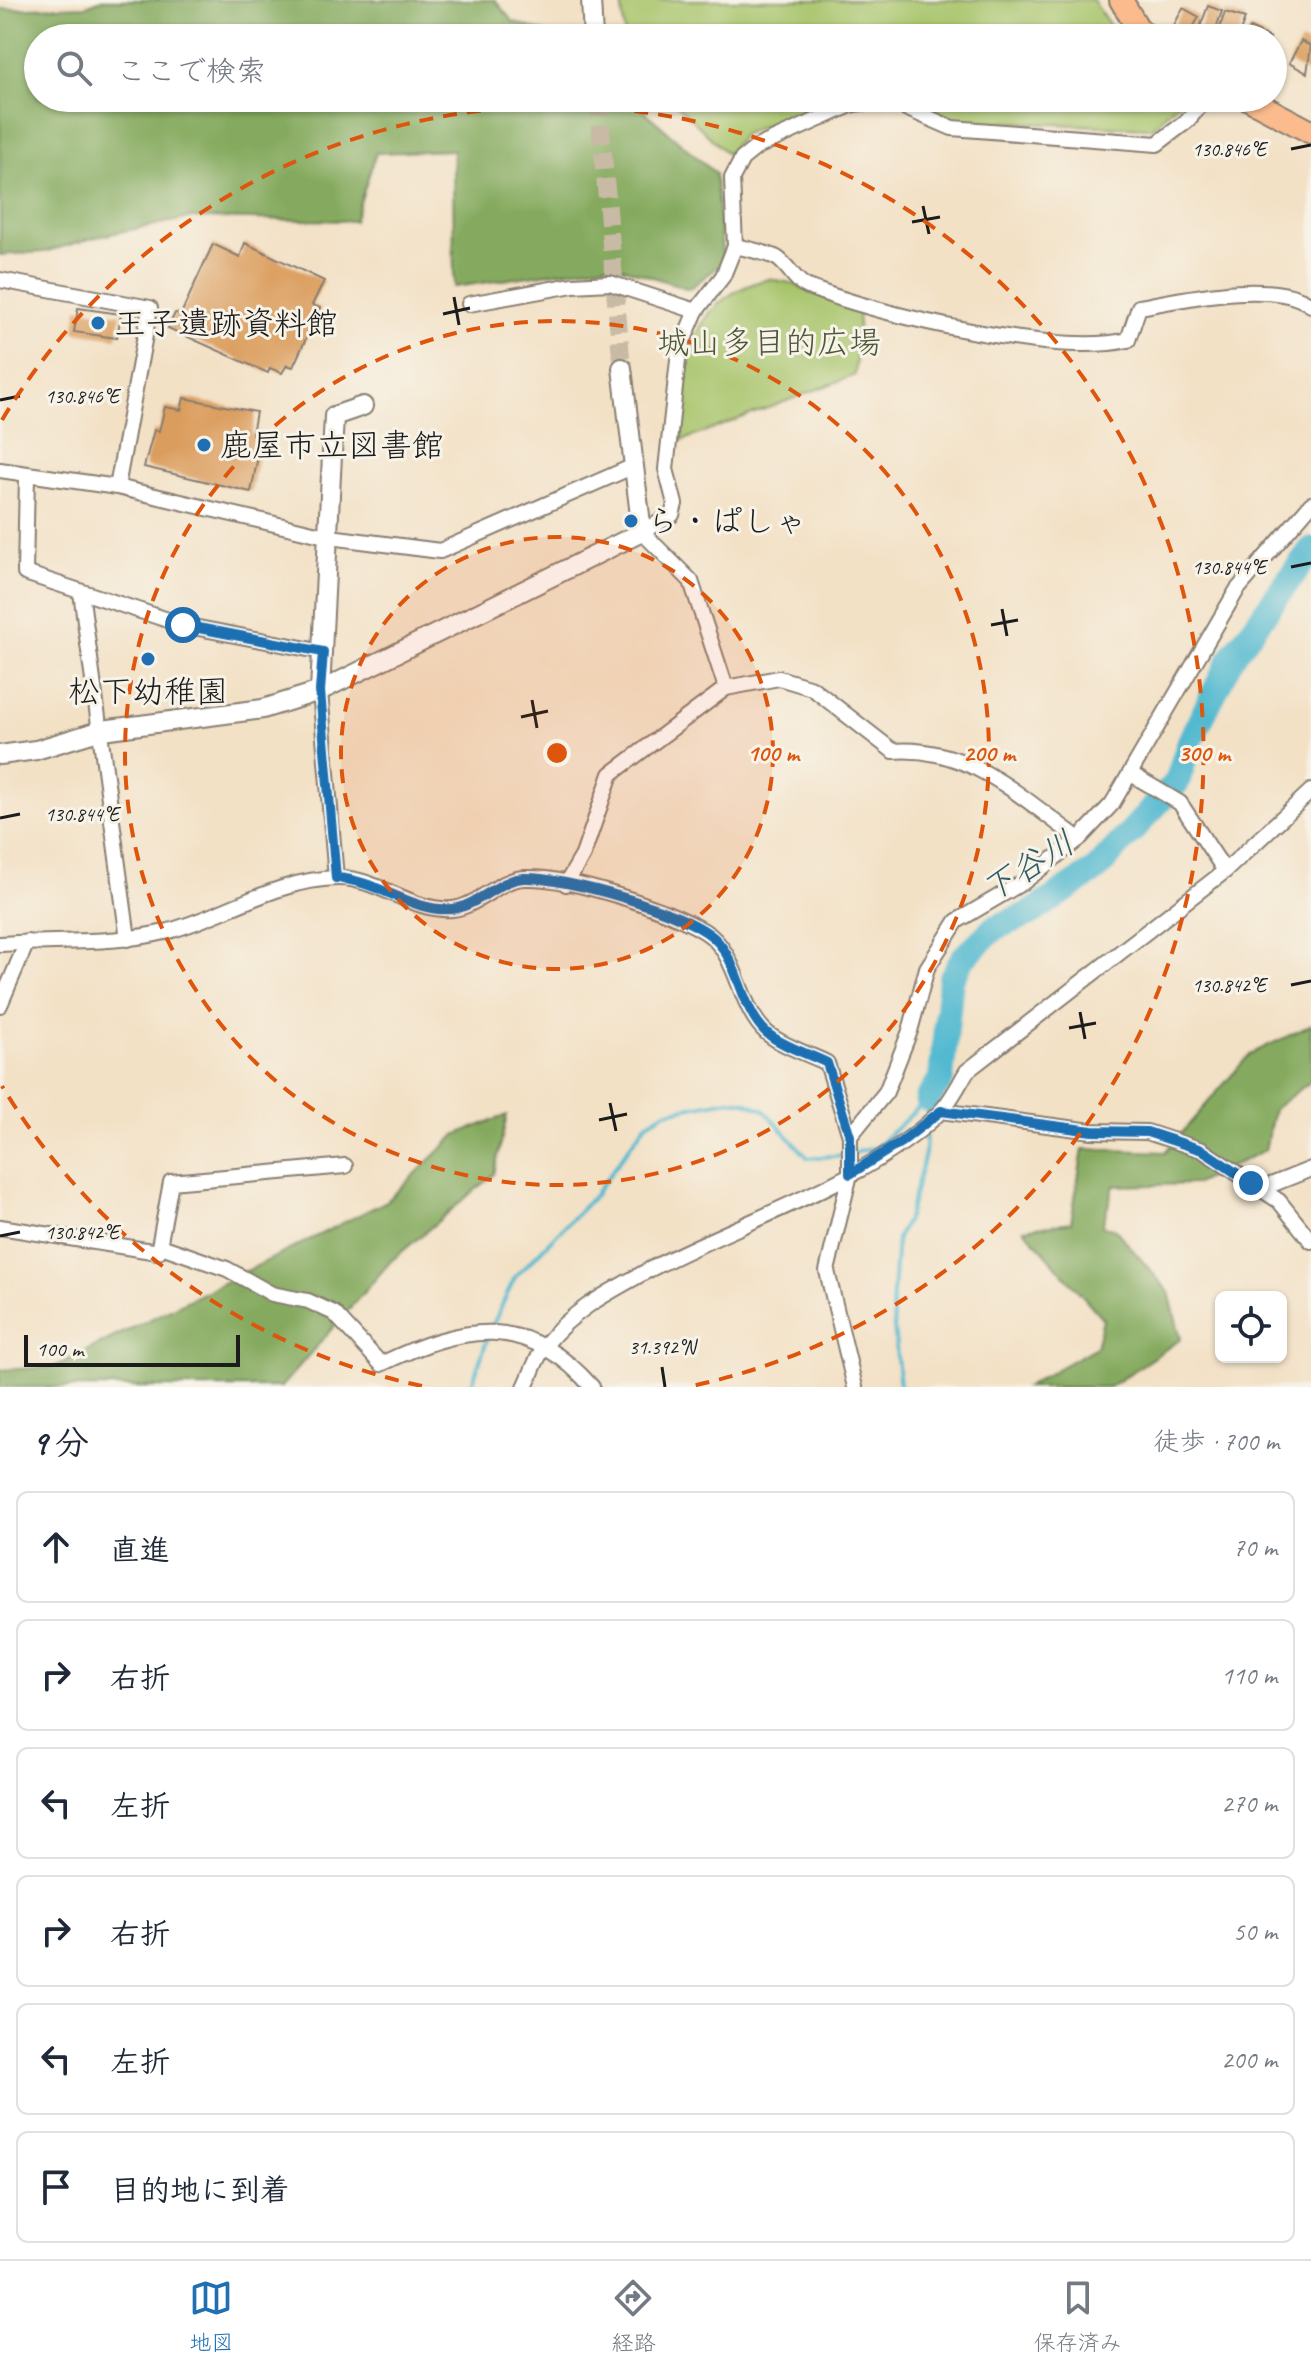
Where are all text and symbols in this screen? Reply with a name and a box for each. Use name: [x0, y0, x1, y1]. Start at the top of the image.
search box: [24, 24, 1287, 112]
icon: search: [52, 46, 96, 90]
text: ここで検索: [116, 52, 266, 90]
text: 130.846°E: [1192, 137, 1269, 162]
place label: 王子遺跡資料館: [114, 303, 338, 344]
marker: 王子遺跡資料館: [89, 314, 107, 332]
park label: 城山多目的広場: [657, 322, 881, 363]
text: 130.846°E: [45, 384, 122, 409]
place label: 鹿屋市立図書館: [220, 425, 444, 466]
marker: 鹿屋市立図書館: [195, 436, 213, 454]
place label: ら・ぱしゃ: [647, 501, 807, 542]
marker: ら・ぱしゃ: [622, 512, 640, 530]
text: 130.844°E: [1192, 555, 1269, 580]
route start: [165, 607, 201, 643]
marker: 松下幼稚園: [139, 650, 157, 668]
place label: 松下幼稚園: [68, 671, 228, 712]
text: 100 m: [747, 738, 801, 768]
text: 200 m: [963, 738, 1017, 768]
text: 300 m: [1178, 738, 1232, 768]
centre of rings: [543, 739, 571, 767]
text: 130.844°E: [45, 802, 122, 827]
water label: 下谷川: [973, 821, 1083, 911]
text: 130.842°E: [1192, 973, 1269, 998]
route end: [1233, 1165, 1269, 1201]
text: 130.842°E: [45, 1220, 122, 1245]
map controls: [1215, 1291, 1287, 1363]
button: locate: [1215, 1291, 1287, 1363]
scale bar: [24, 1331, 240, 1367]
text: 100 m: [36, 1335, 83, 1363]
text: 31.392°N: [629, 1335, 698, 1360]
text: 9 分: [32, 1421, 89, 1464]
text: 徒歩 · 700 m: [1154, 1425, 1279, 1458]
icon: ahead: [34, 1525, 78, 1569]
text: 直進: [110, 1531, 170, 1569]
text: 70 m: [1233, 1531, 1277, 1564]
icon: right: [34, 1653, 78, 1697]
text: 右折: [110, 1659, 170, 1697]
text: 110 m: [1221, 1659, 1277, 1692]
icon: left: [34, 1781, 78, 1825]
text: 左折: [110, 1787, 170, 1825]
text: 270 m: [1221, 1787, 1277, 1820]
icon: right: [34, 1909, 78, 1953]
text: 右折: [110, 1915, 170, 1953]
text: 50 m: [1233, 1915, 1277, 1948]
icon: left: [34, 2037, 78, 2081]
text: 左折: [110, 2043, 170, 2081]
text: 200 m: [1221, 2043, 1277, 2076]
icon: arrive: [34, 2165, 78, 2209]
text: 目的地に到着: [110, 2171, 290, 2209]
tab: 地図: [189, 2276, 233, 2357]
tab: 経路: [611, 2276, 656, 2357]
tab: 保存済み: [1034, 2276, 1122, 2357]

